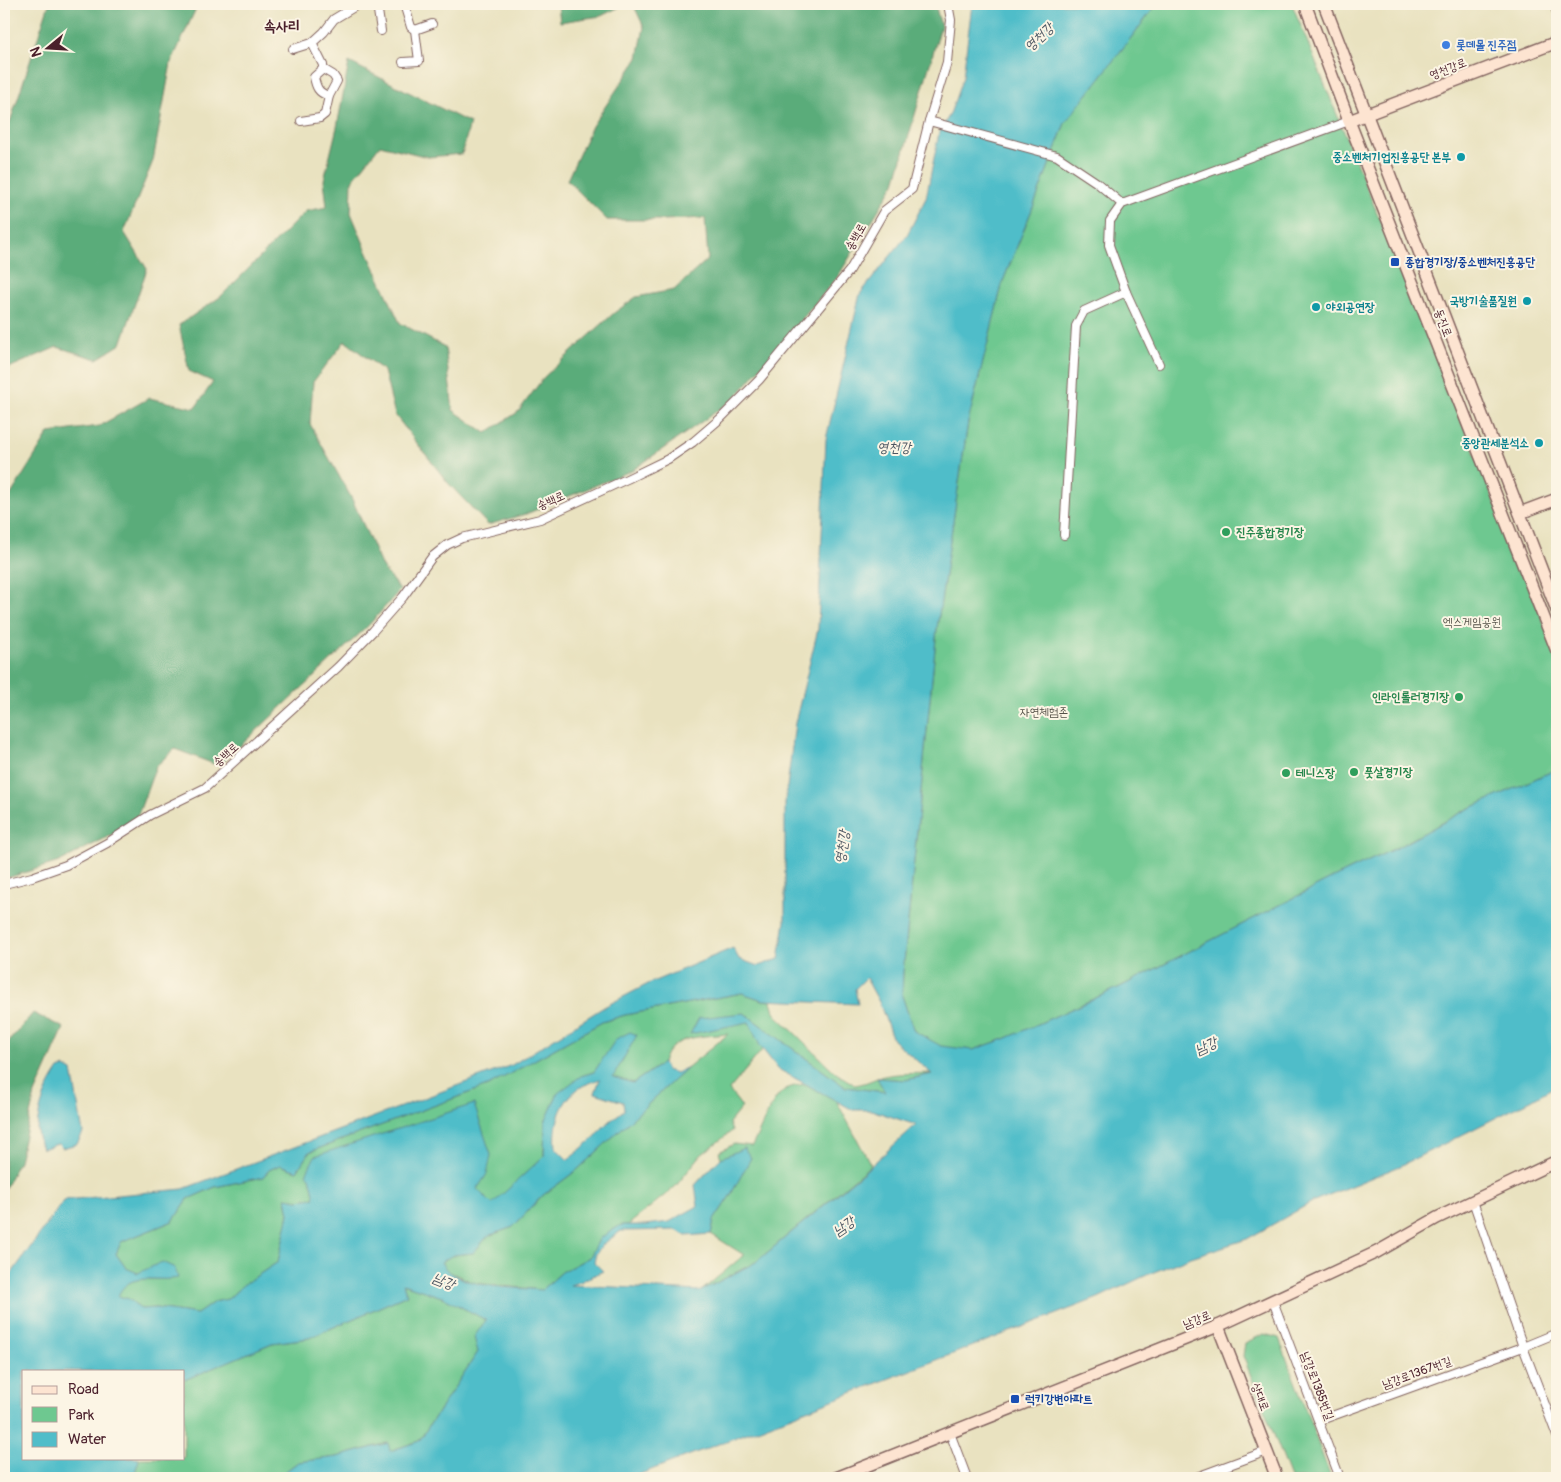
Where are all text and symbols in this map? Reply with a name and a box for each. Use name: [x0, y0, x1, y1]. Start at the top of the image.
district label: 속사리: [264, 17, 300, 36]
water label: 영천강: [1021, 18, 1058, 55]
north arrow: [22, 22, 72, 72]
place label: 롯데몰 진주점: [1456, 38, 1517, 53]
marker: 롯데몰 진주점: [1440, 39, 1452, 51]
text: N: [27, 45, 46, 59]
street label: 영천강로: [1427, 55, 1469, 83]
place label: 중소벤처기업진흥공단 본부: [1333, 150, 1451, 165]
marker: 중소벤처기업진흥공단 본부: [1455, 151, 1467, 163]
street label: 송백로: [842, 221, 870, 253]
place label: 종합경기장/중소벤처진흥공단: [1405, 255, 1535, 270]
marker: 종합경기장/중소벤처진흥공단: [1389, 256, 1401, 268]
place label: 국방기술품질원: [1449, 294, 1517, 309]
marker: 국방기술품질원: [1521, 295, 1533, 307]
place label: 야외공연장: [1326, 300, 1375, 315]
marker: 야외공연장: [1310, 301, 1322, 313]
street label: 동진로: [1431, 307, 1455, 339]
place label: 중앙관세분석소: [1461, 436, 1529, 451]
marker: 중앙관세분석소: [1533, 437, 1545, 449]
water label: 영천강: [877, 439, 913, 456]
street label: 송백로: [535, 488, 567, 514]
place label: 진주종합경기장: [1236, 525, 1304, 540]
marker: 진주종합경기장: [1220, 526, 1232, 538]
park label: 엑스게임공원: [1443, 615, 1501, 630]
place label: 인라인롤러경기장: [1372, 690, 1449, 705]
marker: 인라인롤러경기장: [1453, 691, 1465, 703]
park label: 자연체험존: [1020, 705, 1068, 720]
street label: 송백로: [210, 740, 242, 770]
place label: 풋살경기장: [1364, 765, 1413, 780]
place label: 테니스장: [1296, 766, 1335, 781]
marker: 풋살경기장: [1348, 766, 1360, 778]
marker: 테니스장: [1280, 767, 1292, 779]
water label: 영천강: [831, 827, 853, 865]
water label: 남강: [1192, 1033, 1221, 1058]
water label: 남강: [830, 1212, 860, 1239]
water label: 남강: [430, 1269, 459, 1294]
street label: 남강로: [1181, 1308, 1213, 1332]
street label: 남강로1385번길: [1297, 1350, 1337, 1423]
street label: 남강로1367번길: [1380, 1353, 1454, 1393]
legend: [22, 1370, 185, 1460]
text: Road: [68, 1380, 99, 1399]
street label: 상대로: [1248, 1381, 1272, 1413]
place label: 럭키강변아파트: [1025, 1392, 1093, 1407]
marker: 럭키강변아파트: [1009, 1393, 1021, 1405]
text: Park: [68, 1406, 95, 1425]
text: Water: [68, 1430, 107, 1449]

